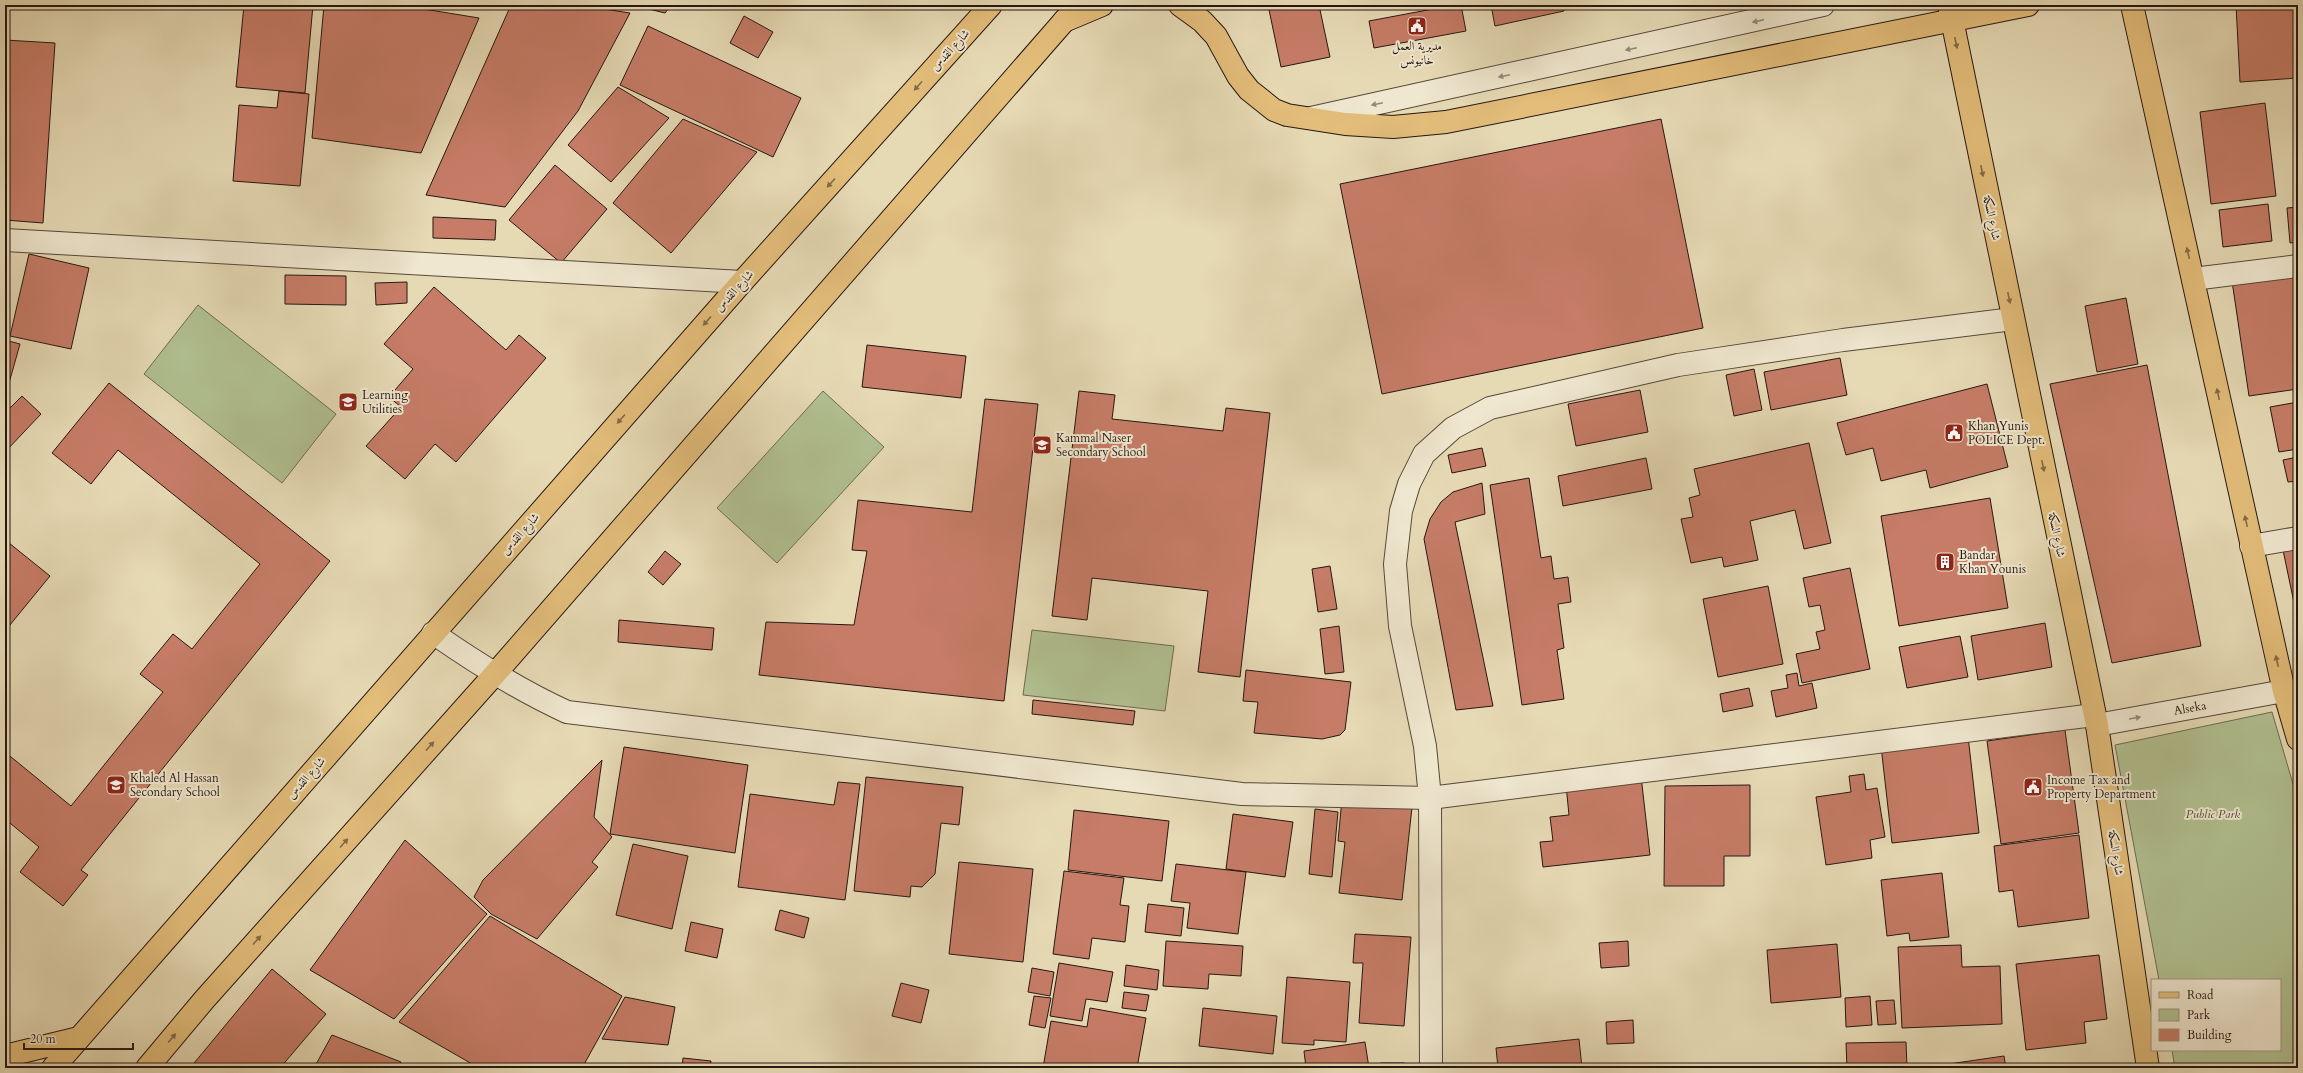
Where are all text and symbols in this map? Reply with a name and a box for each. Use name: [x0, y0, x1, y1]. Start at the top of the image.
public building icon: مديرية العمل خانيونس: [1406, 15, 1428, 37]
one-way arrow: [1752, 18, 1765, 24]
street label: شارع القدس: [927, 26, 975, 76]
one-way arrow: [1954, 37, 1960, 49]
place label: مديرية العمل خانيونس: [1392, 38, 1442, 69]
one-way arrow: [1625, 46, 1638, 52]
one-way arrow: [1498, 74, 1510, 80]
one-way arrow: [913, 81, 922, 91]
one-way arrow: [1371, 101, 1383, 107]
one-way arrow: [1980, 164, 1986, 177]
one-way arrow: [826, 178, 836, 188]
street label: شارع السكة: [1976, 193, 2005, 243]
one-way arrow: [2184, 247, 2190, 259]
street label: شارع القدس: [711, 267, 759, 317]
one-way arrow: [2006, 292, 2012, 304]
one-way arrow: [703, 317, 712, 326]
place label: Learning Utilities: [362, 387, 408, 417]
one-way arrow: [2215, 387, 2221, 400]
school or university icon: Learning Utilities: [337, 391, 359, 413]
one-way arrow: [616, 414, 626, 424]
place label: Khan Yunis POLICE Dept.: [1968, 418, 2045, 448]
public building icon: Khan Yunis POLICE Dept.: [1943, 422, 1965, 444]
place label: Kammal Naser Secondary School: [1056, 430, 1146, 460]
school or university icon: Kammal Naser Secondary School: [1031, 434, 1053, 456]
one-way arrow: [2041, 460, 2047, 473]
street label: شارع القدس: [497, 509, 545, 560]
street label: شارع السكة: [2041, 510, 2070, 560]
one-way arrow: [2242, 514, 2248, 527]
place label: Bandar Khan Younis: [1959, 547, 2026, 577]
building icon: Bandar Khan Younis: [1934, 551, 1956, 573]
one-way arrow: [2273, 655, 2279, 667]
street label: Alseka: [2173, 697, 2208, 719]
one-way arrow: [2129, 715, 2141, 721]
one-way arrow: [426, 741, 435, 751]
street label: شارع القدس: [283, 753, 331, 804]
place label: Khaled Al Hassan Secondary School: [130, 770, 220, 800]
place label: Income Tax and Property Department: [2047, 772, 2156, 802]
school or university icon: Khaled Al Hassan Secondary School: [105, 774, 127, 796]
public building icon: Income Tax and Property Department: [2022, 776, 2044, 798]
park label: Public Park: [2186, 806, 2240, 822]
street label: شارع السكة: [2101, 828, 2127, 877]
one-way arrow: [339, 838, 349, 848]
one-way arrow: [253, 935, 262, 945]
legend: [2151, 979, 2281, 1051]
text: Road: [2187, 987, 2214, 1003]
text: Park: [2187, 1007, 2211, 1023]
scale bar: [24, 1025, 133, 1051]
text: Building: [2187, 1027, 2232, 1043]
text: 20 m: [30, 1031, 57, 1047]
one-way arrow: [168, 1033, 177, 1043]

